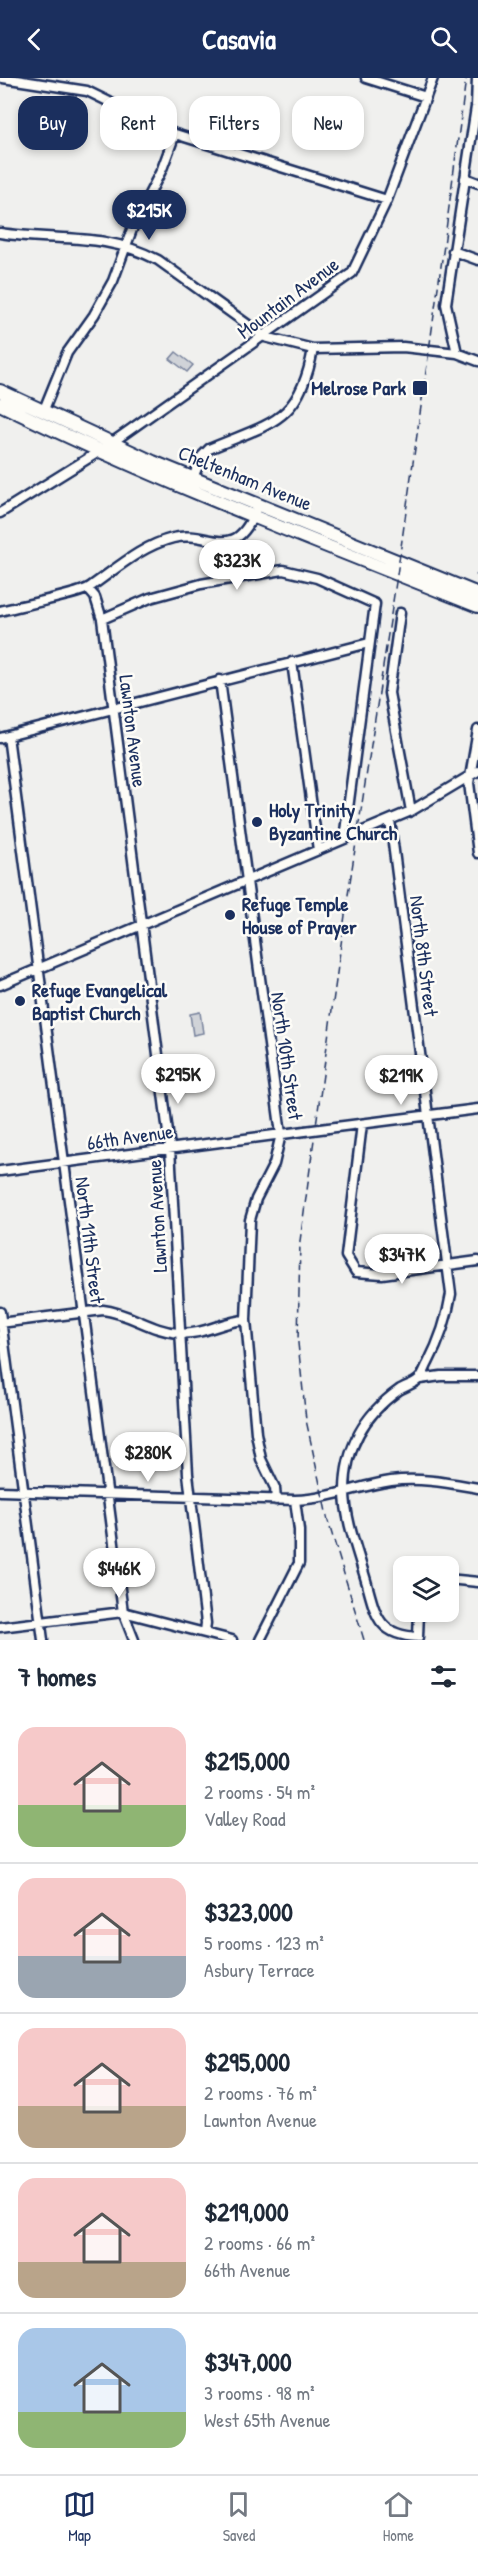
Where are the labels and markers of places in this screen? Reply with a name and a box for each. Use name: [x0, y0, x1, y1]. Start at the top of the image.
pin: $215K: [107, 190, 191, 241]
place label: Melrose Park: [311, 374, 407, 401]
marker: Melrose Park: [411, 379, 429, 397]
pin: $323K: [195, 540, 279, 591]
place label: Holy Trinity Byzantine Church: [269, 796, 398, 847]
marker: Holy Trinity Byzantine Church: [250, 815, 264, 829]
place label: Refuge Temple House of Prayer: [242, 890, 357, 941]
marker: Refuge Temple House of Prayer: [223, 908, 237, 922]
place label: Refuge Evangelical Baptist Church: [32, 976, 168, 1027]
marker: Refuge Evangelical Baptist Church: [13, 994, 27, 1008]
pin: $295K: [136, 1054, 220, 1105]
pin: $219K: [359, 1055, 443, 1106]
pin: $347K: [360, 1234, 444, 1285]
pin: $280K: [106, 1432, 190, 1483]
pin: $446K: [77, 1548, 161, 1599]

